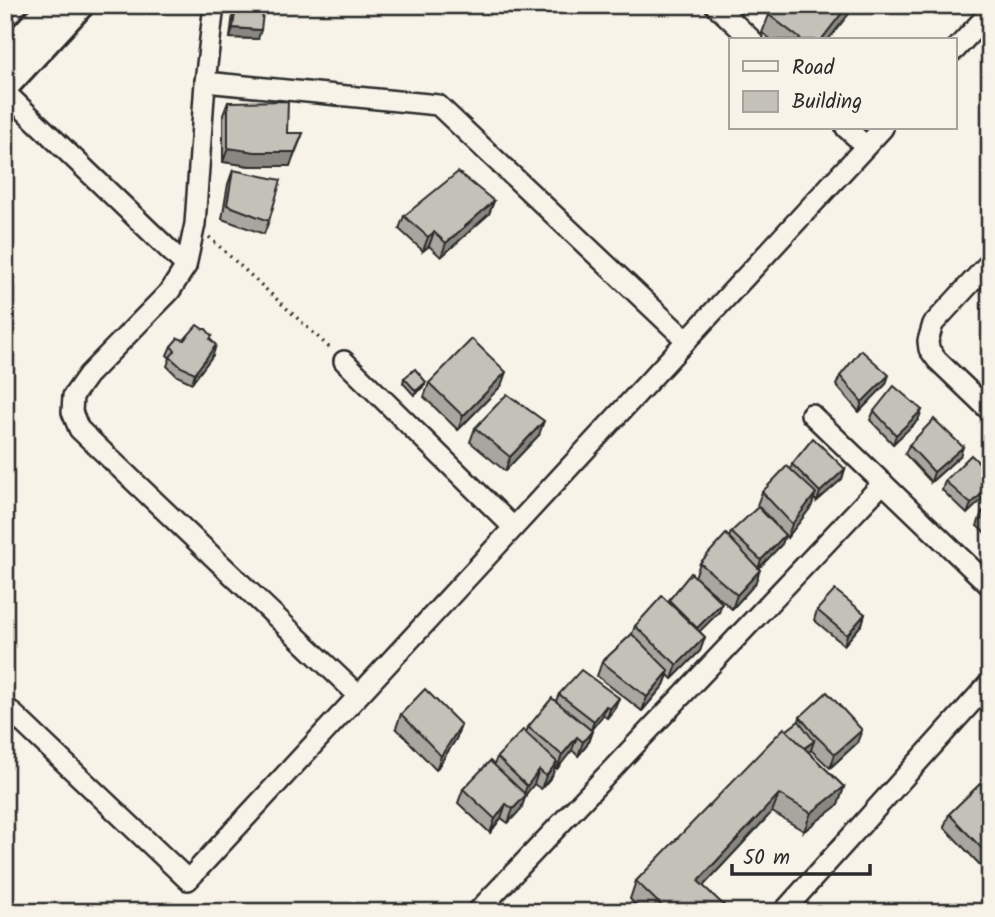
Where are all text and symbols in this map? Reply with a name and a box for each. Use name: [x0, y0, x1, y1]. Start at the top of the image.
legend: [729, 38, 956, 130]
text: Road: [792, 52, 835, 85]
text: Building: [792, 86, 862, 119]
scale bar: [732, 833, 871, 877]
text: 50 m: [743, 842, 790, 875]

